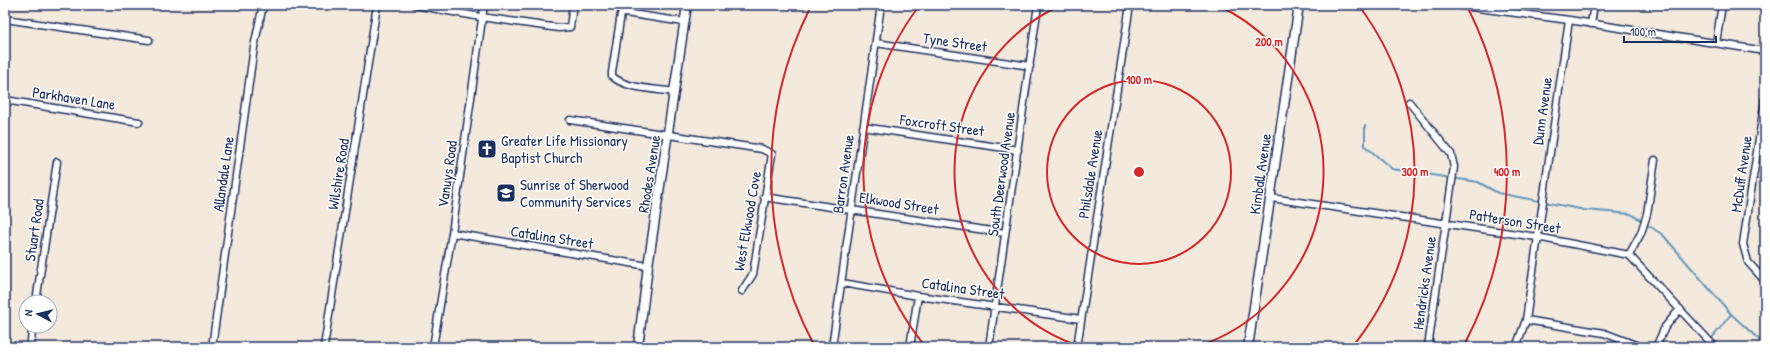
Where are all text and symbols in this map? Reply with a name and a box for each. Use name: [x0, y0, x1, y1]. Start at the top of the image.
scale bar: [1624, 18, 1716, 44]
text: 100 m: [1630, 23, 1656, 40]
street label: Tyne Street: [922, 27, 989, 57]
text: 200 m: [1255, 33, 1283, 50]
text: 100 m: [1126, 71, 1152, 88]
street label: Dunn Avenue: [1527, 76, 1557, 146]
street label: Parkhaven Lane: [31, 81, 117, 115]
street label: Foxcroft Street: [897, 109, 986, 141]
street label: South Deerwood Avenue: [982, 111, 1020, 237]
street label: Philsdale Avenue: [1073, 128, 1107, 220]
place label: Greater Life Missionary Baptist Church: [501, 130, 628, 168]
street label: Kimball Avenue: [1244, 132, 1276, 216]
street label: Barron Avenue: [827, 133, 859, 215]
street label: Rhodes Avenue: [633, 134, 665, 214]
street label: McDuff Avenue: [1725, 134, 1757, 214]
street label: Allandale Lane: [207, 135, 239, 213]
street label: Wilshire Road: [322, 137, 354, 211]
church icon: Greater Life Missionary Baptist Church: [476, 138, 498, 160]
street label: Vanuys Road: [432, 139, 462, 209]
text: 300 m: [1401, 163, 1429, 180]
text: 400 m: [1494, 163, 1520, 180]
centre of rings: [1132, 165, 1146, 179]
street label: West Elkwood Cove: [728, 169, 766, 273]
place label: Sunrise of Sherwood Community Services: [520, 174, 632, 212]
school or university icon: Sunrise of Sherwood Community Services: [495, 182, 517, 204]
street label: Elkwood Street: [858, 186, 941, 220]
street label: Stuart Road: [19, 197, 49, 263]
street label: Patterson Street: [1468, 203, 1563, 239]
street label: Catalina Street: [509, 220, 596, 254]
street label: Hendricks Avenue: [1407, 235, 1441, 331]
street label: Catalina Street: [920, 272, 1007, 304]
north arrow: [18, 294, 58, 334]
text: N: [21, 309, 35, 317]

